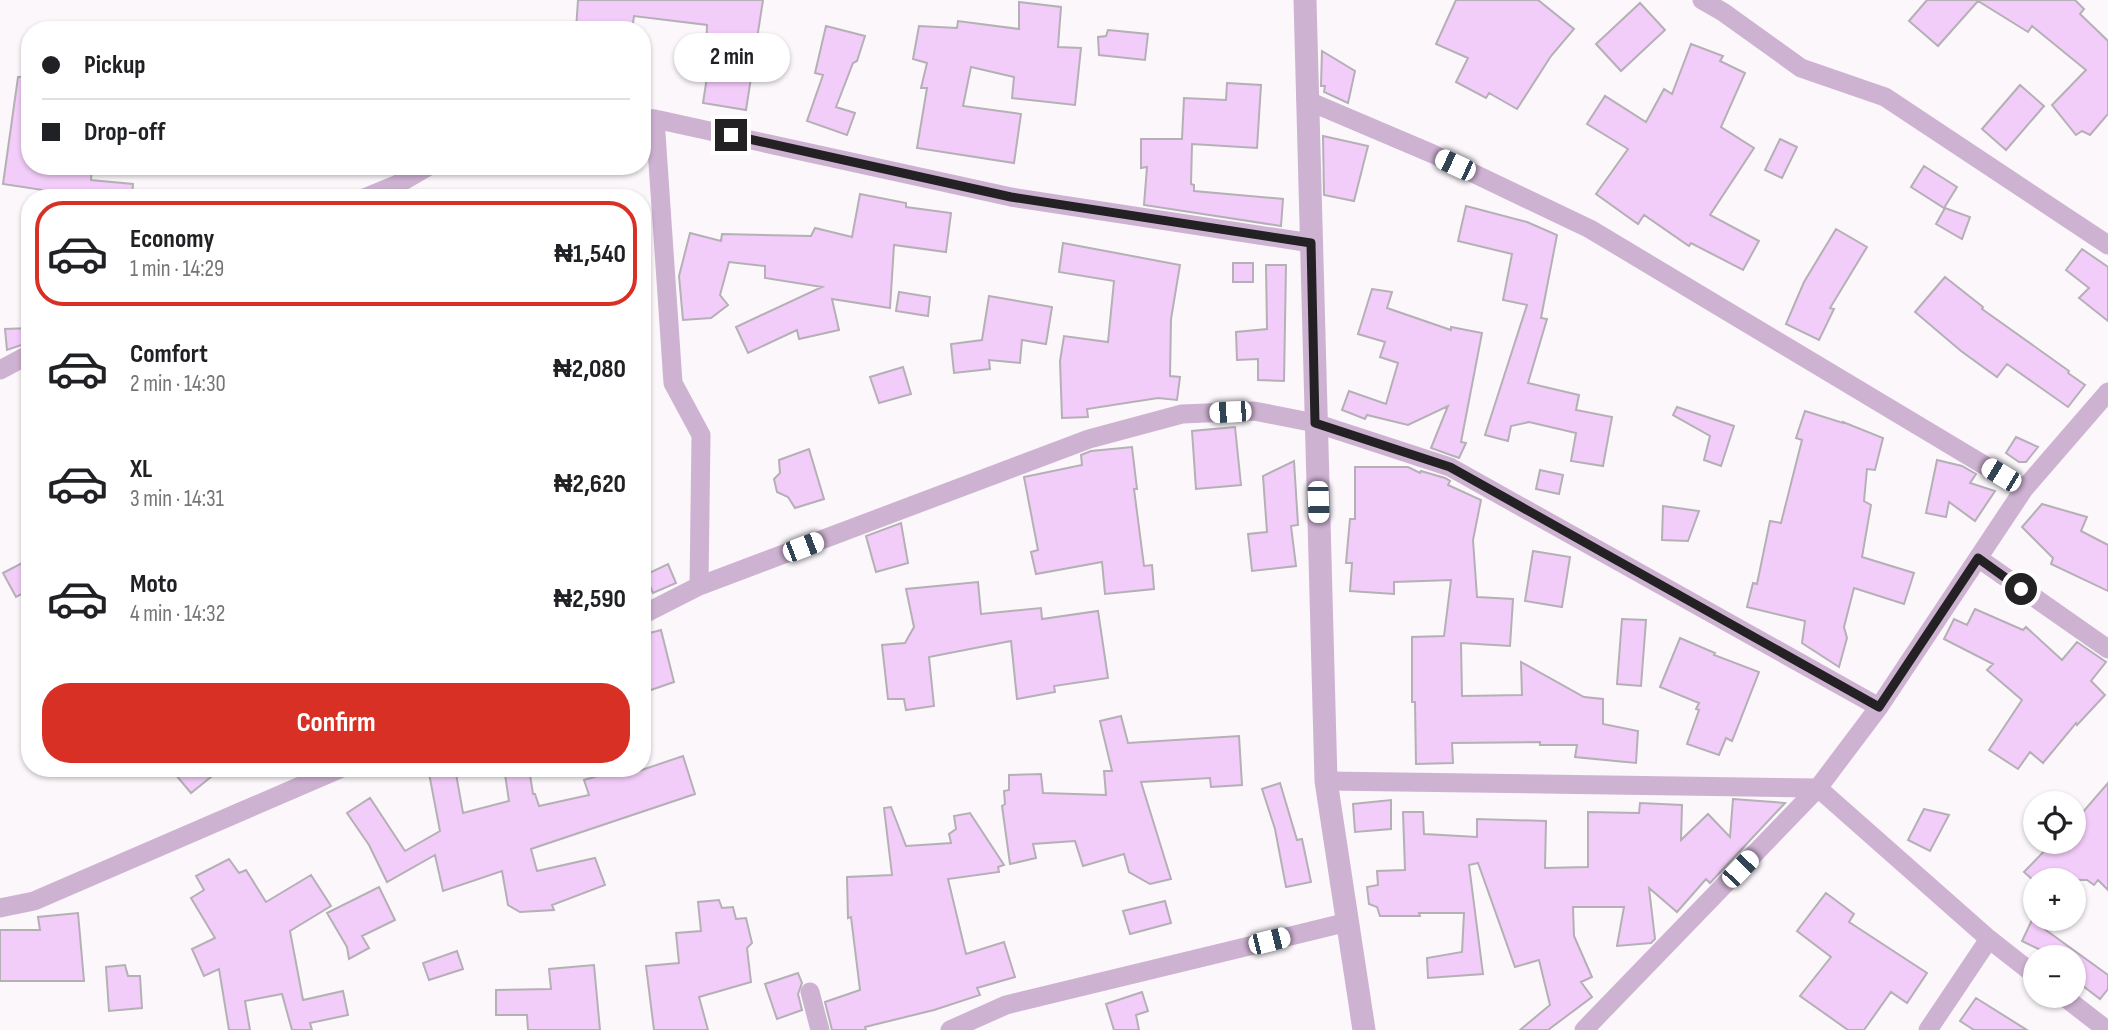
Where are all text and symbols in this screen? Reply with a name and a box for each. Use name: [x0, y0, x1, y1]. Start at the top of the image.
callout: 2 min: [673, 33, 789, 82]
text: 2 min: [710, 43, 754, 71]
text: Pickup: [84, 50, 146, 81]
text: Drop-off: [84, 117, 165, 148]
route end: [715, 119, 747, 151]
car: [1432, 147, 1479, 183]
icon: car: [46, 222, 109, 285]
text: Economy: [130, 224, 214, 255]
text: ₦1,540: [554, 239, 626, 270]
text: 1 min · 14:29: [130, 255, 224, 283]
icon: car: [46, 337, 109, 400]
text: Comfort: [130, 339, 208, 370]
text: ₦2,080: [553, 354, 626, 385]
text: 2 min · 14:30: [130, 370, 226, 398]
car: [1209, 400, 1252, 424]
icon: car: [46, 452, 109, 515]
text: XL: [130, 454, 152, 485]
car: [1978, 455, 2025, 495]
text: ₦2,620: [554, 469, 626, 500]
car: [1307, 481, 1330, 523]
text: 3 min · 14:31: [130, 485, 224, 513]
car: [780, 530, 827, 564]
icon: car: [46, 567, 109, 630]
text: Moto: [130, 569, 178, 600]
route start: [2005, 573, 2037, 605]
text: ₦2,590: [554, 584, 626, 615]
text: 4 min · 14:32: [130, 600, 225, 628]
button: Confirm: [42, 683, 630, 763]
map controls: [2023, 791, 2086, 1008]
button: locate: [2023, 791, 2086, 854]
car: [1718, 847, 1763, 891]
button: +: [2023, 868, 2086, 931]
car: [1247, 926, 1292, 956]
button: −: [2023, 945, 2086, 1008]

